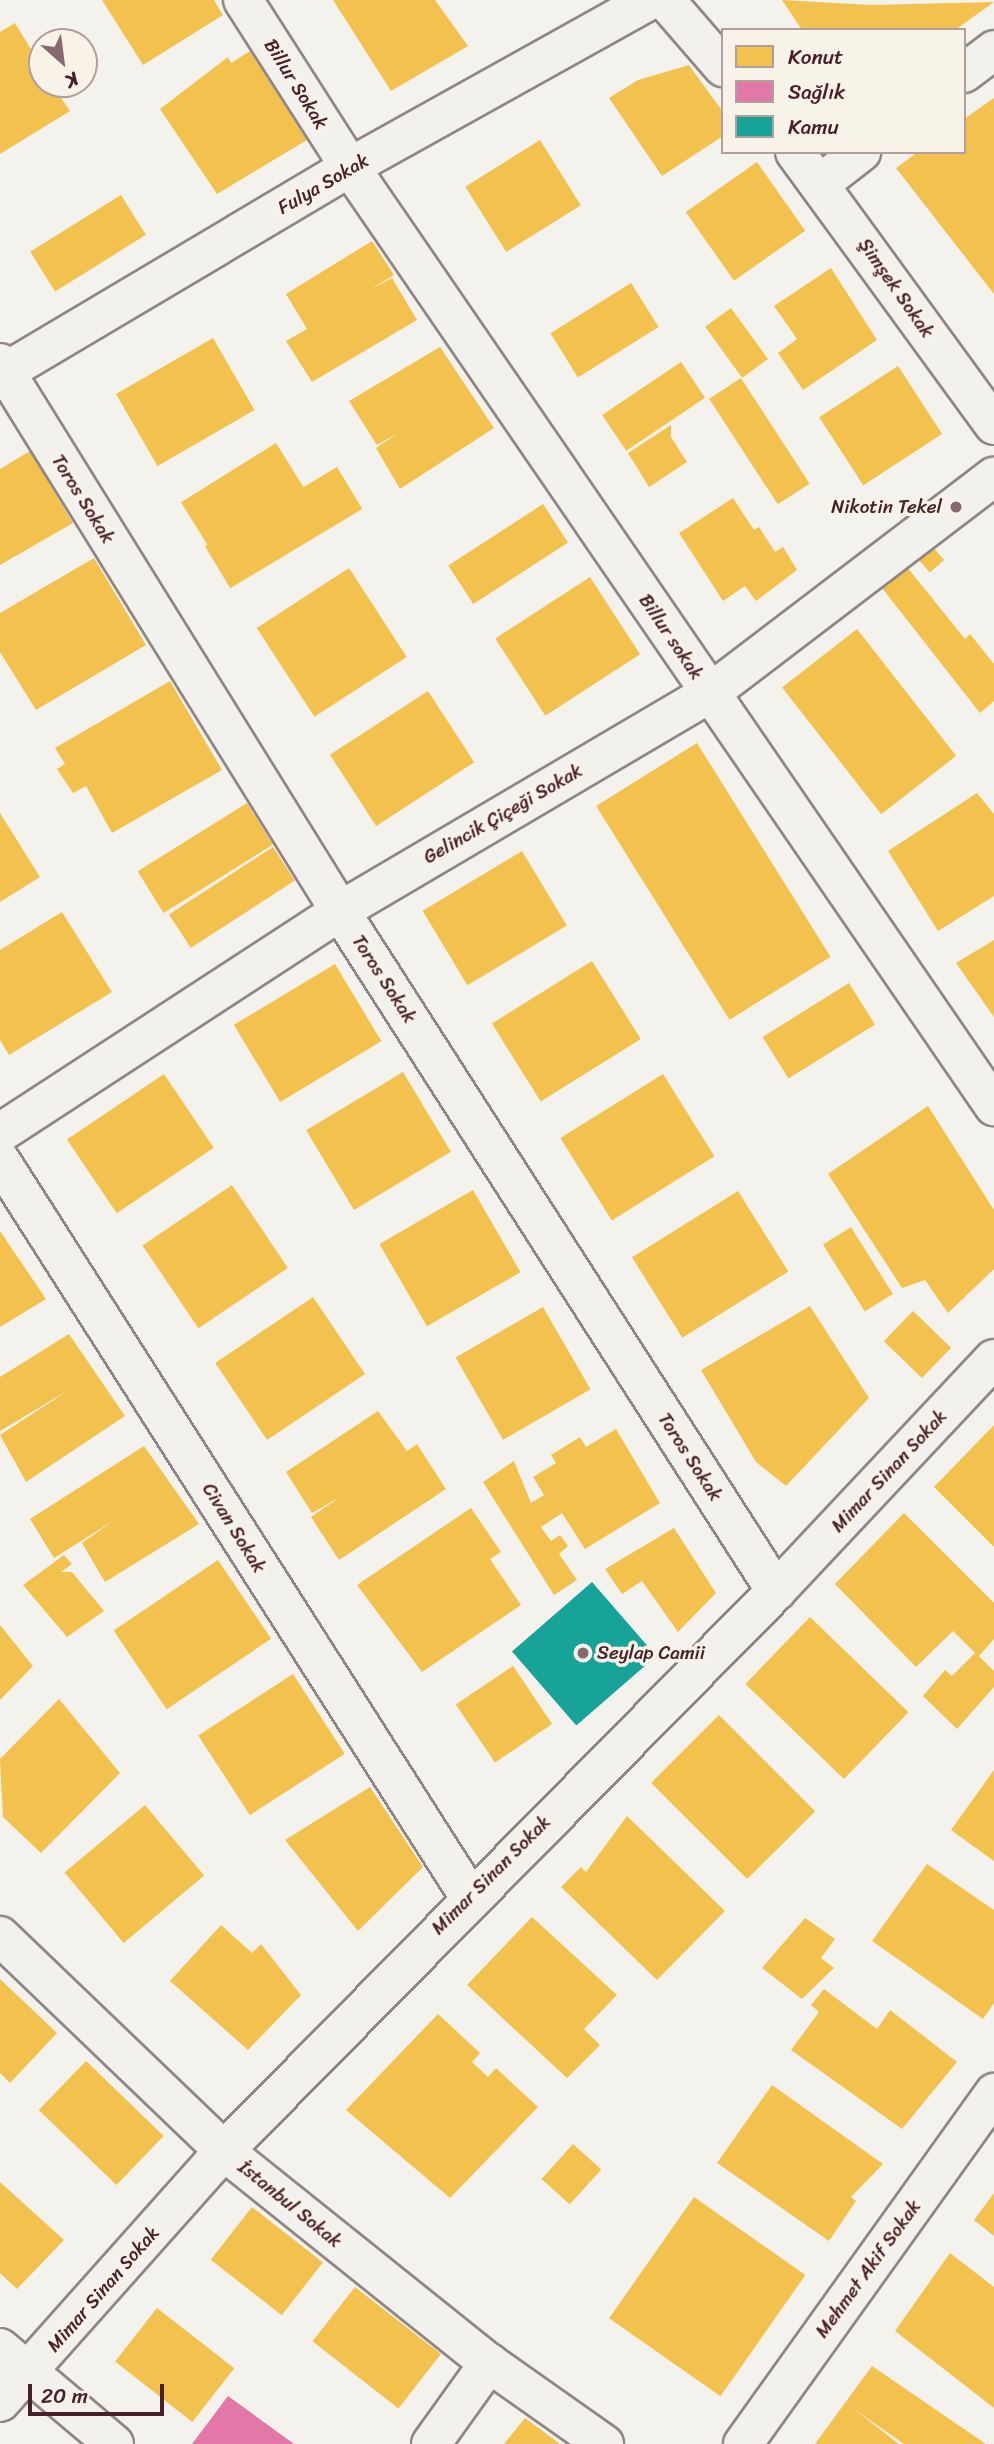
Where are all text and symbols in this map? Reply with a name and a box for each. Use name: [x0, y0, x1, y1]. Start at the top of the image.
north arrow: [28, 28, 98, 98]
legend: [721, 28, 966, 154]
street label: Billur Sokak: [259, 35, 333, 133]
text: Konut: [788, 38, 843, 76]
text: K: [59, 63, 85, 98]
text: Sağlık: [788, 73, 845, 111]
text: Kamu: [788, 108, 839, 146]
street label: Fulya Sokak: [273, 149, 373, 219]
street label: Şimşek Sokak: [853, 234, 939, 342]
street label: Toros Sokak: [47, 450, 119, 548]
place label: Nikotin Tekel: [831, 496, 942, 518]
marker: Nikotin Tekel: [948, 499, 964, 515]
street label: Billur sokak: [634, 590, 708, 684]
street label: Gelincik Çiçeği Sokak: [419, 759, 587, 869]
street label: Toros Sokak: [347, 930, 421, 1028]
street label: Mimar Sinan Sokak: [826, 1404, 952, 1538]
street label: Toros Sokak: [653, 1408, 727, 1506]
street label: Civan Sokak: [197, 1479, 271, 1577]
place label: Seylap Camii: [597, 1642, 705, 1664]
marker: Seylap Camii: [575, 1645, 591, 1661]
street label: Mimar Sinan Sokak: [426, 1810, 556, 1940]
street label: İstanbul Sokak: [234, 2155, 346, 2253]
street label: Mehmet Akif Sokak: [810, 2196, 926, 2342]
street label: Mimar Sinan Sokak: [42, 2221, 164, 2357]
scale bar: [32, 2370, 168, 2414]
text: 20 m: [41, 2377, 88, 2415]

